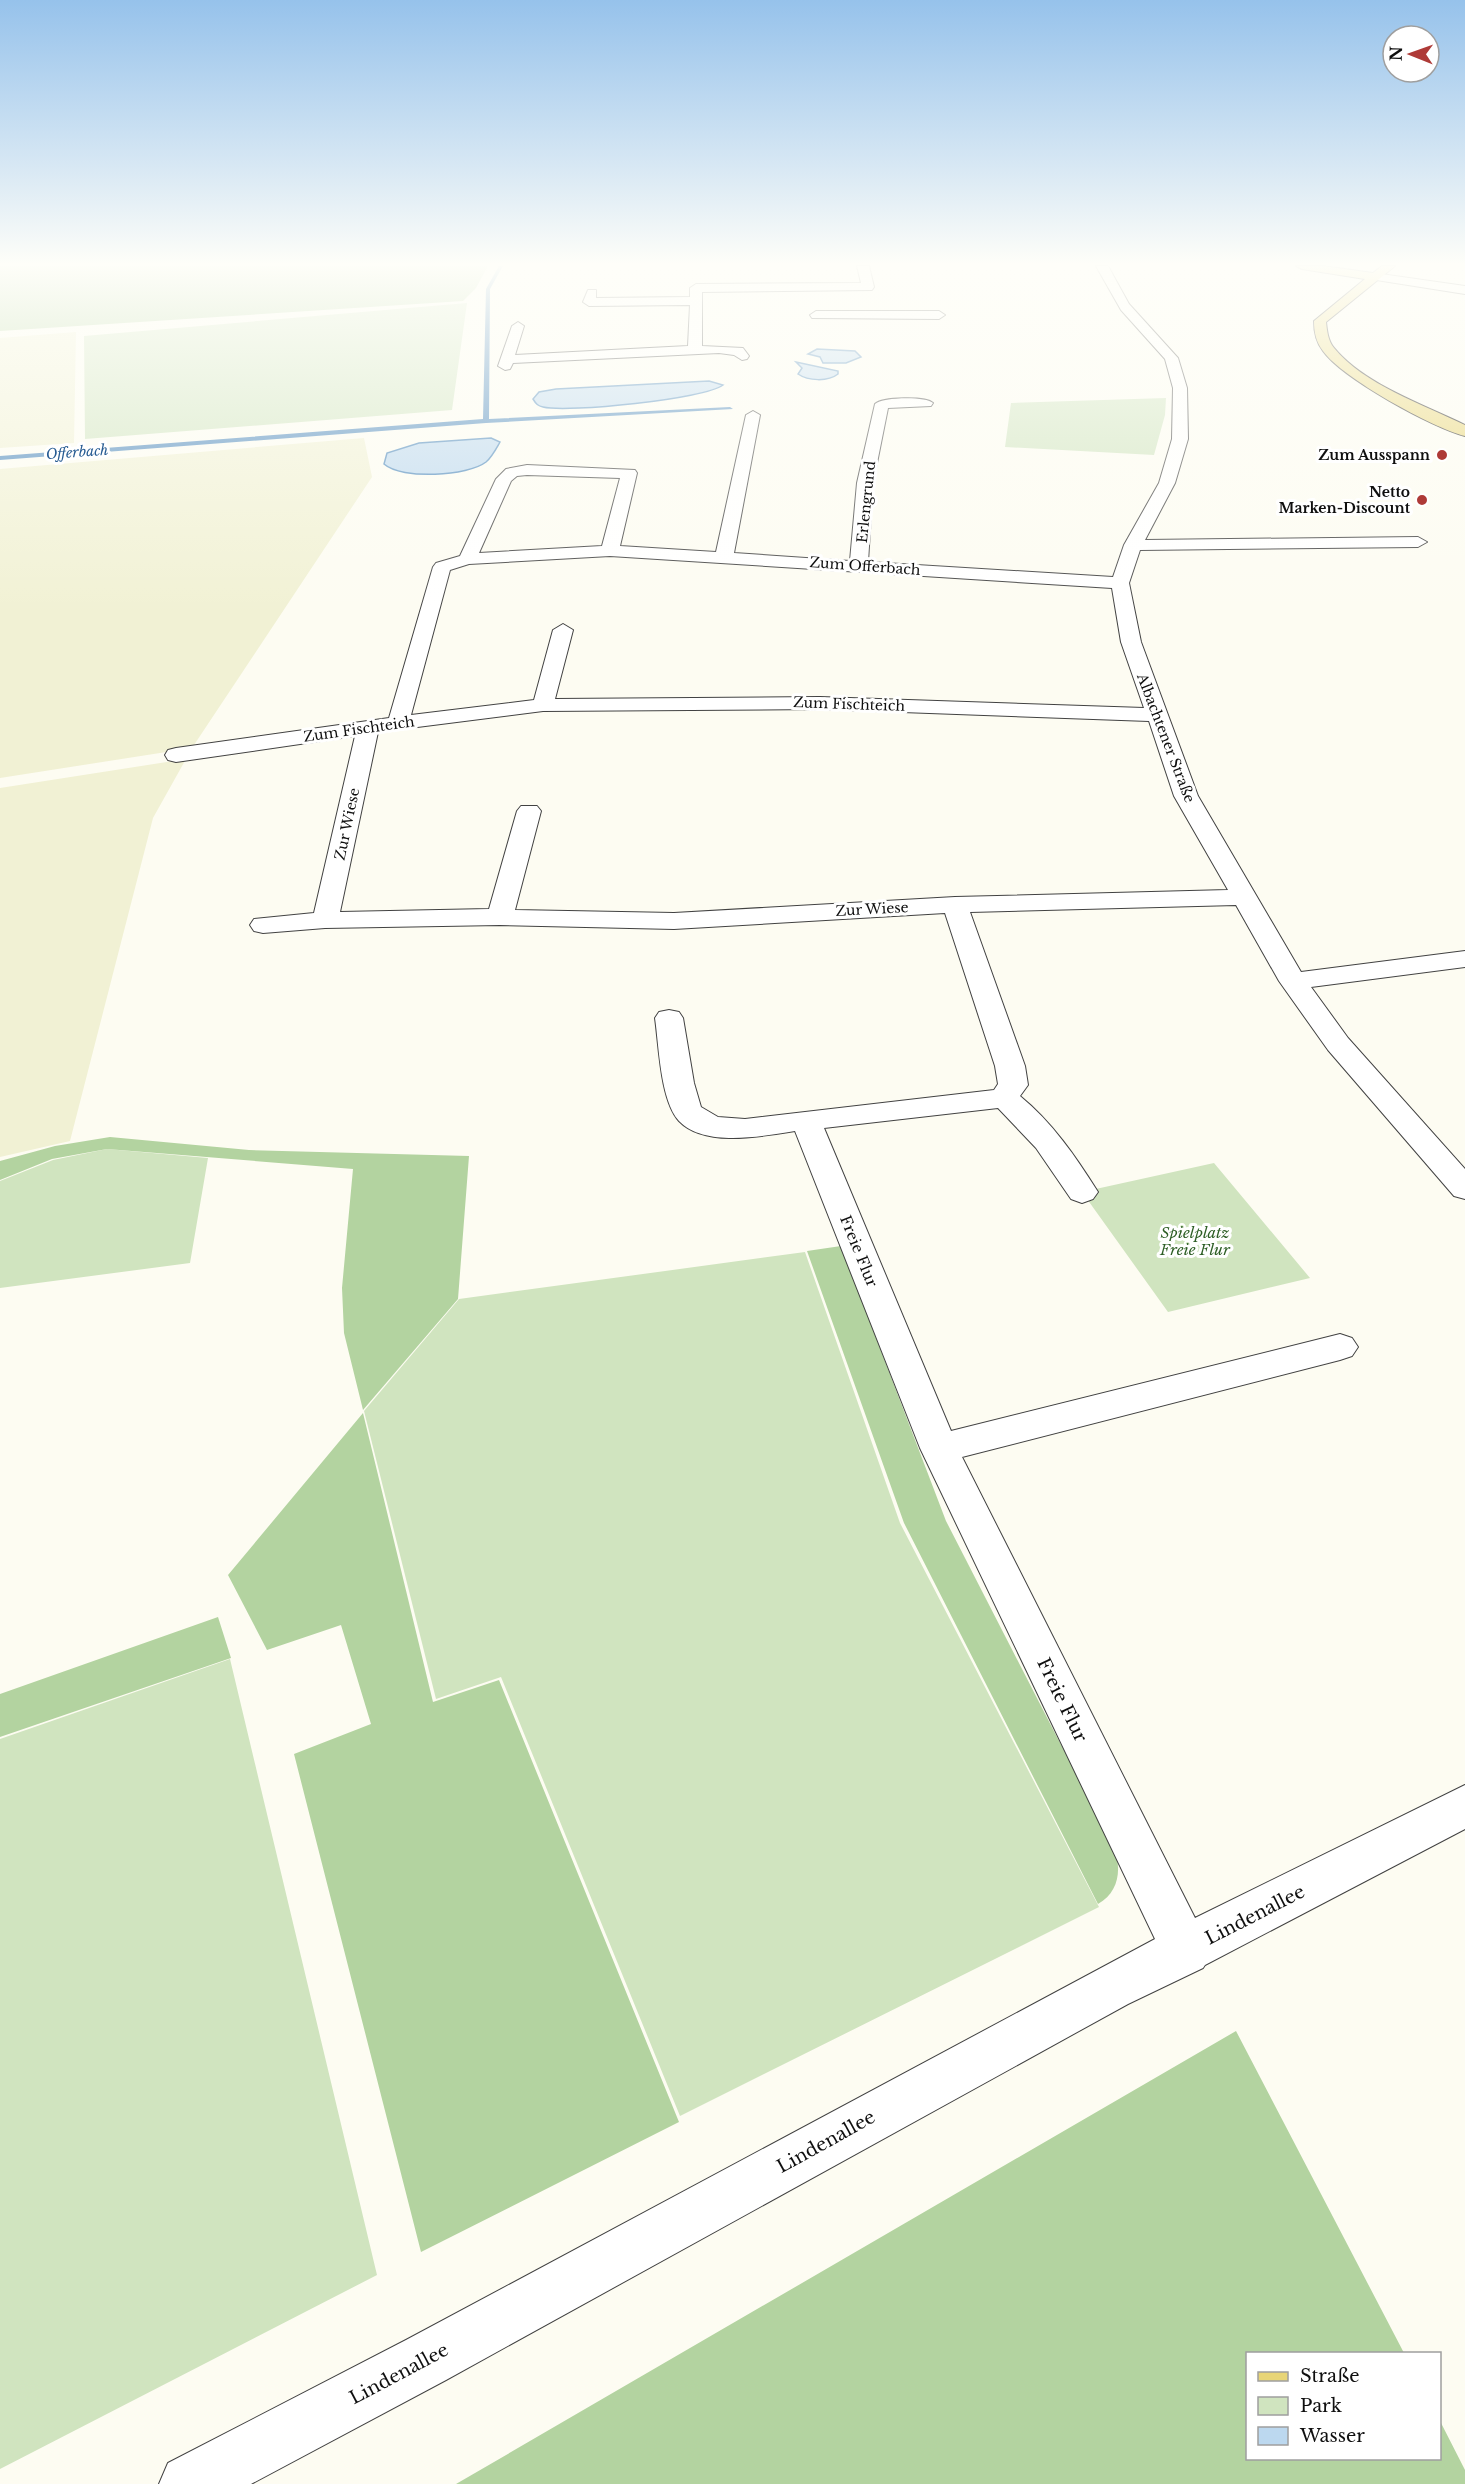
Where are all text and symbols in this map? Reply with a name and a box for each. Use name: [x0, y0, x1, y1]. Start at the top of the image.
north arrow: [1381, 24, 1441, 84]
text: N: [1386, 46, 1406, 61]
water label: Offerbach: [45, 441, 109, 463]
place label: Zum Ausspann: [1318, 446, 1430, 464]
marker: Zum Ausspann: [1435, 448, 1449, 462]
street label: Erlengrund: [853, 459, 879, 544]
place label: Netto Marken-Discount: [1278, 483, 1411, 517]
marker: Netto Marken-Discount: [1415, 493, 1429, 507]
street label: Zum Offerbach: [809, 553, 921, 579]
street label: Albachtener Straße: [1133, 670, 1199, 805]
street label: Zum Fischteich: [793, 693, 906, 715]
street label: Zum Fischteich: [302, 712, 416, 746]
street label: Zur Wiese: [331, 786, 363, 862]
street label: Zur Wiese: [835, 898, 909, 920]
street label: Freie Flur: [836, 1212, 882, 1290]
park label: Spielplatz Freie Flur: [1159, 1223, 1231, 1259]
street label: Freie Flur: [1032, 1654, 1092, 1746]
street label: Lindenallee: [1202, 1881, 1308, 1949]
street label: Lindenallee: [773, 2106, 879, 2178]
street label: Lindenallee: [346, 2339, 452, 2409]
legend: [1246, 2352, 1441, 2460]
text: Straße: [1300, 2365, 1360, 2387]
text: Park: [1300, 2395, 1342, 2417]
text: Wasser: [1299, 2425, 1365, 2447]

